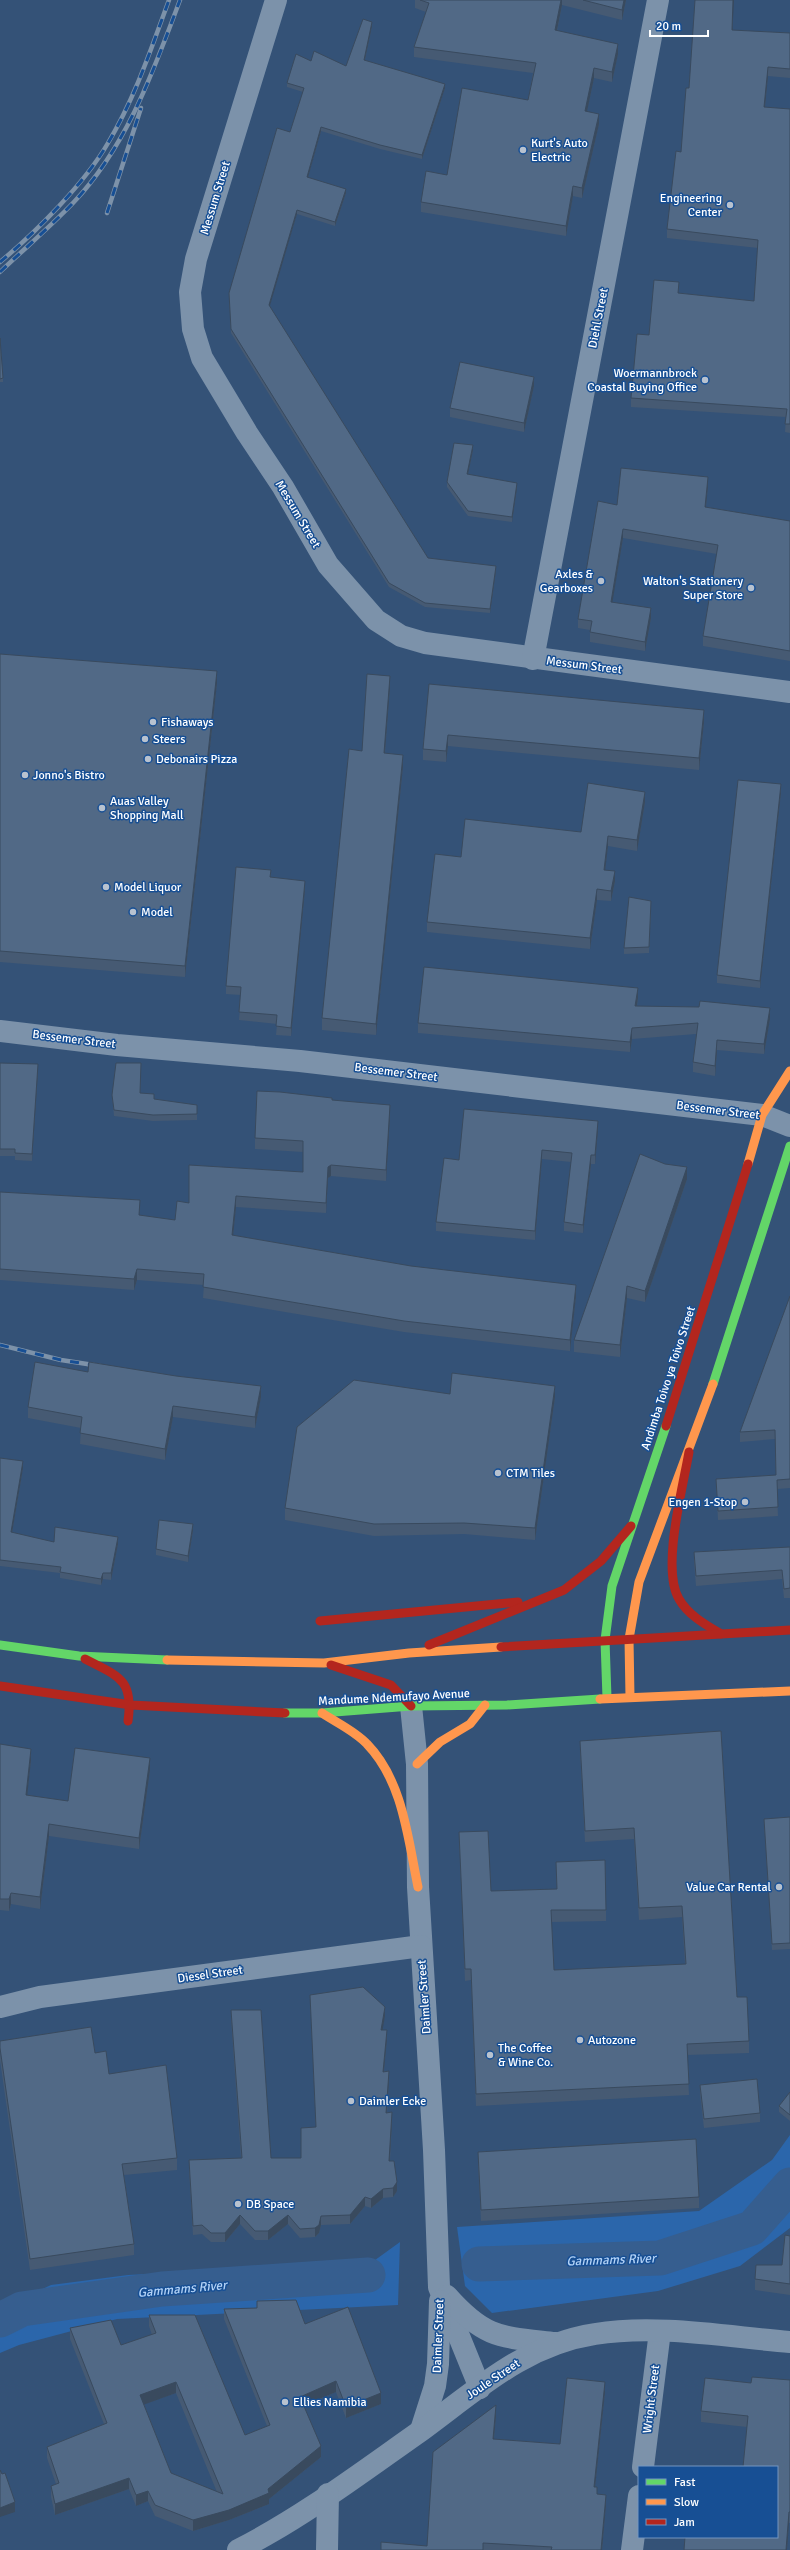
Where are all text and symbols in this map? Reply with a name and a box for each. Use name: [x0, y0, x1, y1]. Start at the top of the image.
scale bar: [650, 12, 708, 38]
text: 20 m: [656, 19, 681, 34]
place label: Kurt's Auto Electric: [531, 136, 588, 165]
marker: Kurt's Auto Electric: [518, 145, 528, 155]
street label: Messum Street: [197, 160, 234, 237]
place label: Engineering Center: [660, 191, 723, 220]
marker: Engineering Center: [725, 200, 735, 210]
street label: Diehl Street: [585, 287, 612, 349]
place label: Woermannbrock Coastal Buying Office: [587, 366, 697, 395]
marker: Woermannbrock Coastal Buying Office: [700, 375, 710, 385]
street label: Messum Street: [272, 478, 324, 551]
place label: Axles & Gearboxes: [540, 567, 594, 596]
place label: Walton's Stationery Super Store: [643, 574, 743, 603]
marker: Axles & Gearboxes: [596, 576, 606, 586]
marker: Walton's Stationery Super Store: [746, 583, 756, 593]
street label: Messum Street: [545, 653, 623, 678]
place label: Fishaways: [161, 715, 214, 730]
marker: Fishaways: [148, 717, 158, 727]
place label: Steers: [153, 732, 185, 747]
marker: Steers: [140, 734, 150, 744]
place label: Debonairs Pizza: [156, 752, 237, 767]
marker: Debonairs Pizza: [143, 754, 153, 764]
place label: Jonno's Bistro: [33, 768, 105, 783]
marker: Jonno's Bistro: [20, 770, 30, 780]
place label: Auas Valley Shopping Mall: [110, 794, 184, 823]
marker: Auas Valley Shopping Mall: [97, 803, 107, 813]
place label: Model Liquor: [114, 880, 182, 895]
marker: Model Liquor: [101, 882, 111, 892]
place label: Model: [141, 905, 173, 920]
marker: Model: [128, 907, 138, 917]
street label: Bessemer Street: [32, 1027, 116, 1052]
street label: Bessemer Street: [354, 1060, 438, 1085]
street label: Bessemer Street: [676, 1098, 760, 1123]
street label: Andimba Toivo ya Toivo Street: [638, 1304, 699, 1452]
place label: CTM Tiles: [506, 1466, 555, 1481]
marker: CTM Tiles: [493, 1468, 503, 1478]
place label: Engen 1-Stop: [669, 1495, 737, 1510]
marker: Engen 1-Stop: [740, 1497, 750, 1507]
street label: Mandume Ndemufayo Avenue: [318, 1686, 470, 1709]
place label: Value Car Rental: [686, 1880, 771, 1895]
marker: Value Car Rental: [774, 1882, 784, 1892]
street label: Daimler Street: [414, 1959, 435, 2035]
street label: Diesel Street: [176, 1962, 244, 1986]
place label: Autozone: [588, 2033, 636, 2048]
marker: Autozone: [575, 2035, 585, 2045]
place label: The Coffee & Wine Co.: [498, 2041, 553, 2070]
marker: The Coffee & Wine Co.: [485, 2050, 495, 2060]
place label: Daimler Ecke: [359, 2094, 426, 2109]
marker: Daimler Ecke: [346, 2096, 356, 2106]
place label: DB Space: [246, 2197, 294, 2212]
marker: DB Space: [233, 2199, 243, 2209]
water label: Gammams River: [566, 2250, 658, 2270]
water label: Gammams River: [137, 2277, 230, 2301]
street label: Daimler Street: [430, 2299, 447, 2373]
street label: Joule Street: [464, 2356, 523, 2403]
street label: Wright Street: [640, 2364, 663, 2434]
place label: Ellies Namibia: [293, 2395, 367, 2410]
marker: Ellies Namibia: [280, 2397, 290, 2407]
legend: [638, 2466, 778, 2538]
text: Fast: [674, 2475, 695, 2490]
text: Slow: [674, 2495, 699, 2510]
text: Jam: [674, 2515, 695, 2530]

